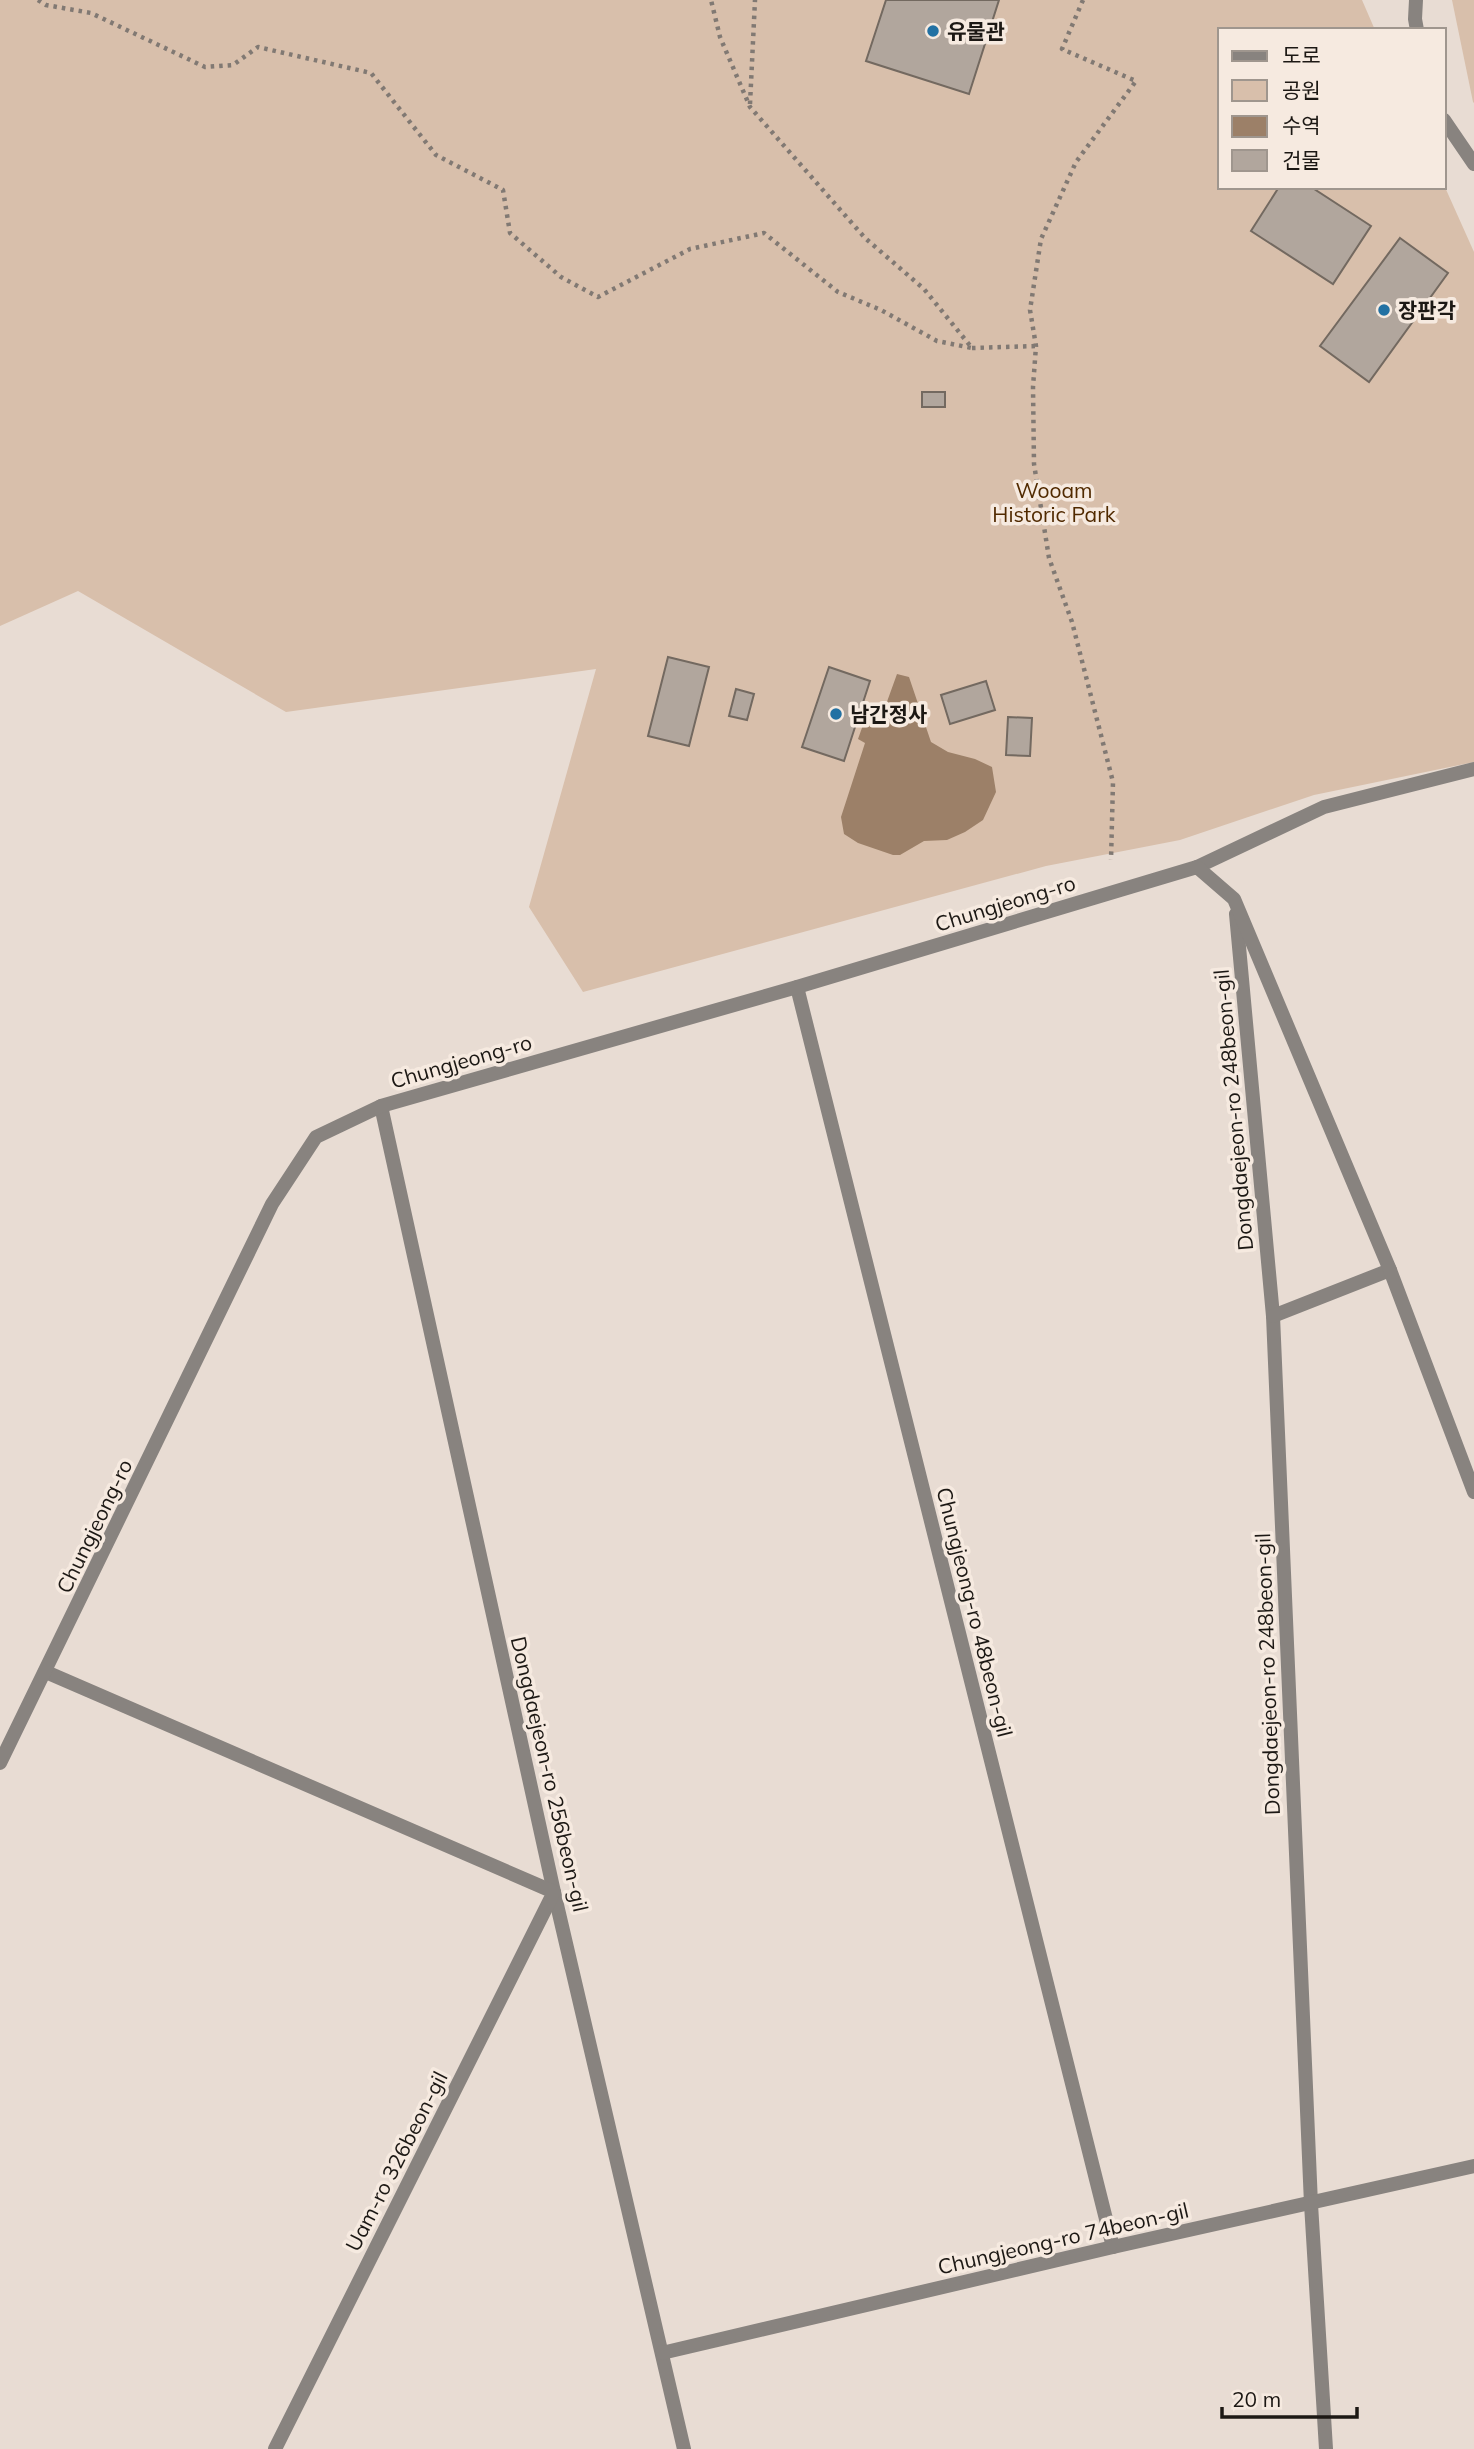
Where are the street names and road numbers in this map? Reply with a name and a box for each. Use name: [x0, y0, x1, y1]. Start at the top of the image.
street label: Chungjeong-ro: [932, 869, 1078, 937]
street label: Dongdaejeon-ro 248beon-gil: [1208, 968, 1258, 1252]
street label: Chungjeong-ro: [387, 1028, 535, 1094]
street label: Chungjeong-ro: [50, 1455, 138, 1597]
street label: Chungjeong-ro 48beon-gil: [931, 1484, 1019, 1740]
street label: Dongdaejeon-ro 248beon-gil: [1249, 1533, 1285, 1815]
street label: Dongdaejeon-ro 256beon-gil: [506, 1634, 594, 1914]
street label: Uam-ro 326beon-gil: [339, 2067, 453, 2255]
street label: Chungjeong-ro 74beon-gil: [935, 2196, 1191, 2280]

